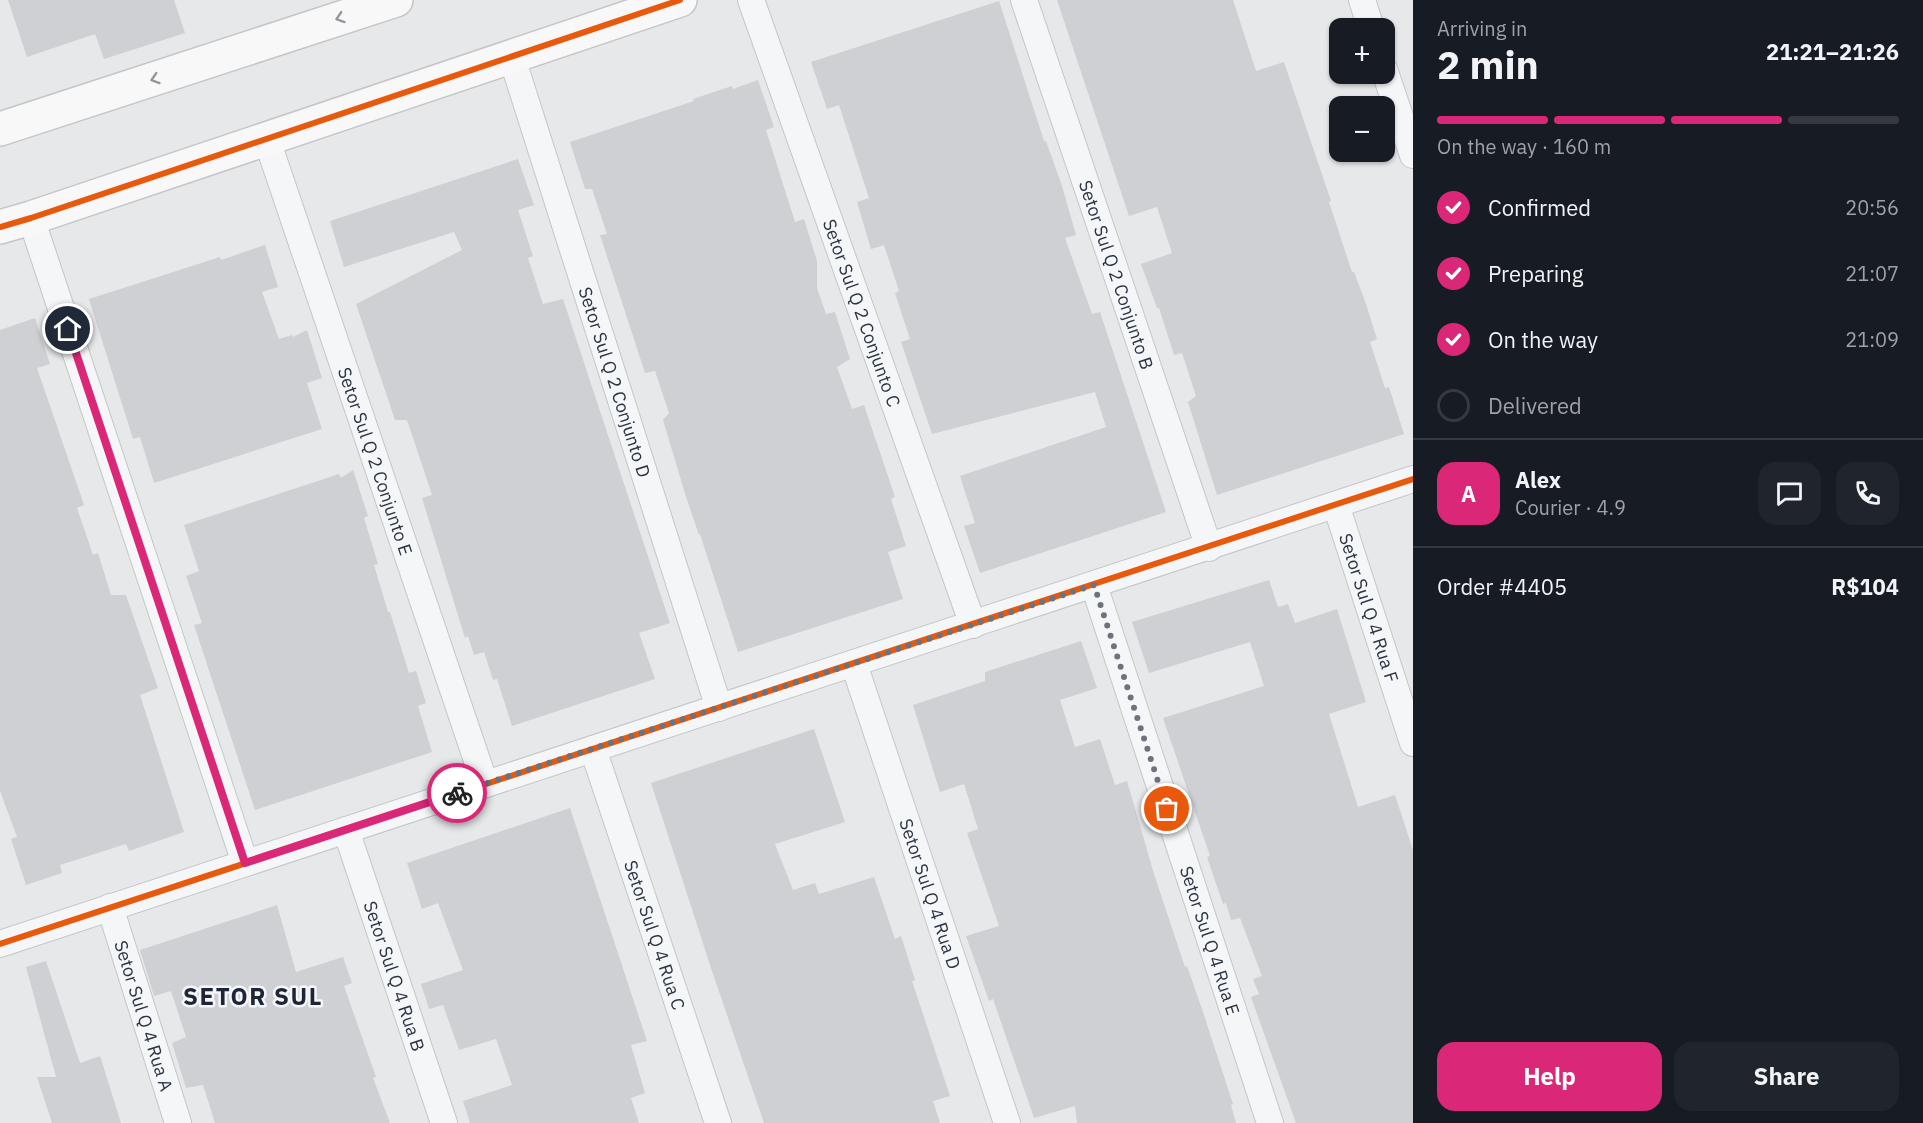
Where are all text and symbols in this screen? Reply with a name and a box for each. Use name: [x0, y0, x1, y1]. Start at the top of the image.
one-way arrow: [335, 11, 346, 24]
text: Arriving in: [1437, 15, 1527, 42]
map controls: [1329, 18, 1395, 162]
button: +: [1329, 18, 1395, 84]
text: 21:21–21:26: [1766, 37, 1899, 66]
text: 2 min: [1437, 39, 1539, 90]
one-way arrow: [150, 72, 161, 84]
button: −: [1329, 96, 1395, 162]
text: On the way · 160 m: [1437, 133, 1611, 160]
street label: Setor Sul Q 2 Conjunto B: [1074, 177, 1159, 372]
icon: check: [1437, 191, 1470, 224]
text: Confirmed: [1488, 193, 1591, 222]
text: 20:56: [1845, 194, 1899, 221]
street label: Setor Sul Q 2 Conjunto C: [818, 216, 906, 410]
icon: check: [1437, 257, 1470, 290]
text: Preparing: [1488, 259, 1583, 288]
text: 21:07: [1845, 260, 1899, 287]
street label: Setor Sul Q 2 Conjunto D: [574, 284, 656, 480]
pin: [42, 303, 93, 354]
icon: home: [51, 312, 84, 345]
icon: check: [1437, 323, 1470, 356]
text: On the way: [1488, 325, 1598, 354]
text: 21:09: [1845, 326, 1899, 353]
street label: Setor Sul Q 2 Conjunto E: [333, 364, 418, 558]
text: Delivered: [1488, 391, 1582, 420]
button: chat: [1758, 462, 1821, 525]
button: phone: [1836, 462, 1899, 525]
text: Alex: [1515, 465, 1561, 494]
text: A: [1461, 479, 1476, 508]
text: Courier · 4.9: [1515, 494, 1626, 521]
street label: Setor Sul Q 4 Rua F: [1334, 530, 1404, 685]
text: Order #4405: [1437, 572, 1567, 601]
text: R$104: [1831, 572, 1899, 601]
courier: [427, 763, 487, 823]
icon: bike: [441, 777, 474, 810]
pin: [1141, 783, 1192, 834]
icon: bag: [1150, 792, 1183, 825]
street label: Setor Sul Q 4 Rua D: [895, 815, 966, 972]
street label: Setor Sul Q 4 Rua C: [619, 857, 691, 1013]
street label: Setor Sul Q 4 Rua E: [1175, 863, 1245, 1018]
street label: Setor Sul Q 4 Rua B: [359, 898, 431, 1054]
street label: Setor Sul Q 4 Rua A: [110, 938, 179, 1094]
district label: SETOR SUL: [183, 980, 323, 1012]
button: Help: [1437, 1042, 1662, 1111]
button: Share: [1674, 1042, 1899, 1111]

